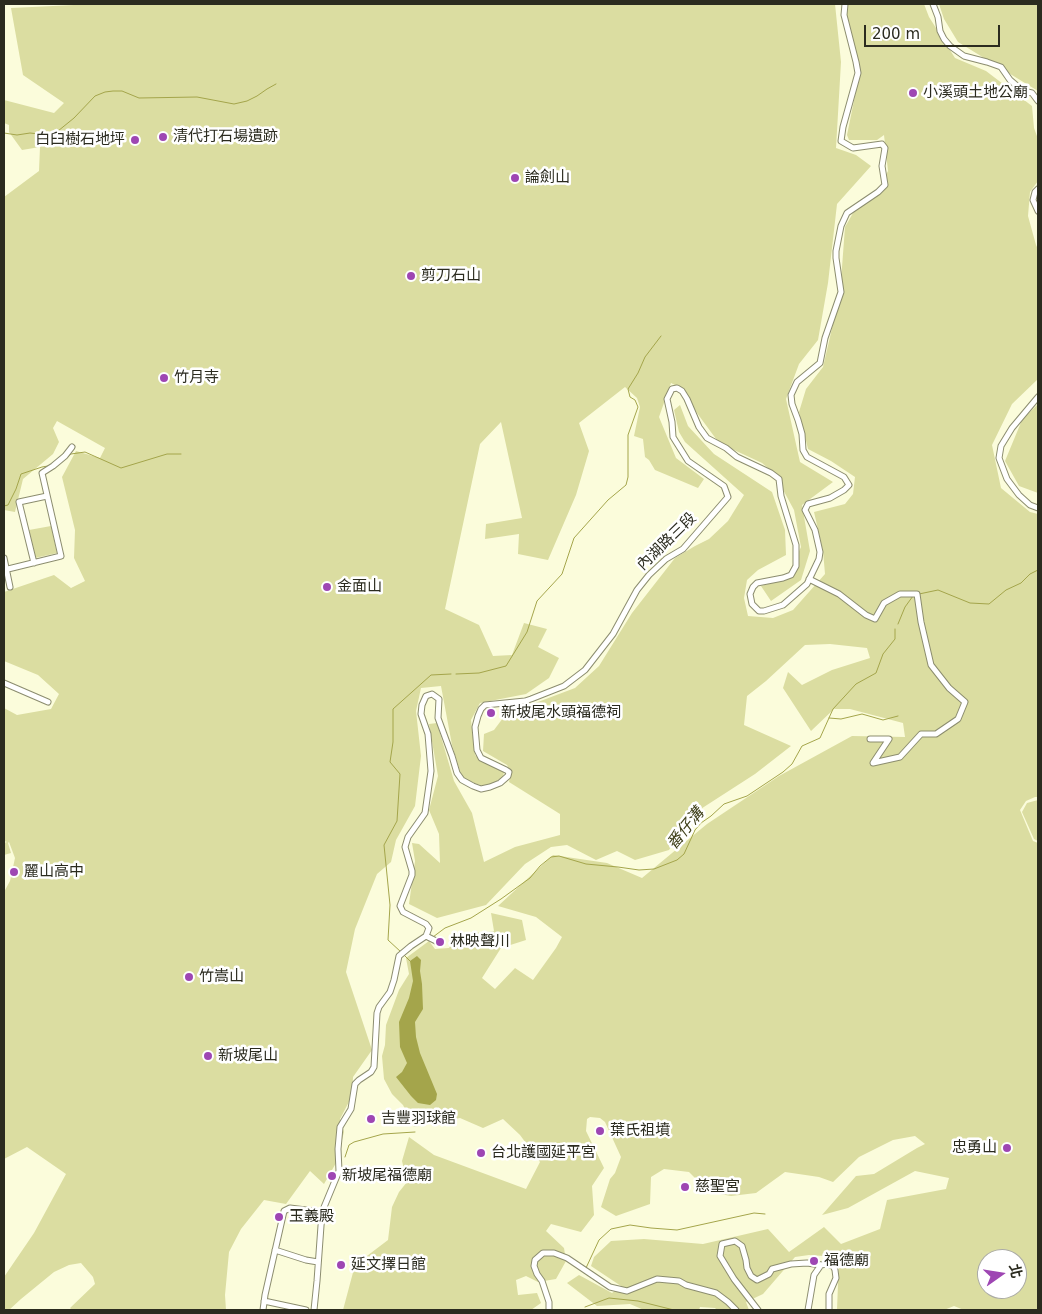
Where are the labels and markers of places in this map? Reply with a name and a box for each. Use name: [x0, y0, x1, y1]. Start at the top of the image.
place label: 小溪頭土地公廟: [923, 84, 1028, 102]
marker: 小溪頭土地公廟: [907, 87, 919, 99]
place label: 清代打石場遺跡: [173, 128, 278, 146]
place label: 白臼樹石地坪: [35, 131, 125, 149]
marker: 清代打石場遺跡: [157, 131, 169, 143]
marker: 白臼樹石地坪: [129, 134, 141, 146]
place label: 論劍山: [525, 169, 570, 187]
marker: 論劍山: [509, 172, 521, 184]
place label: 剪刀石山: [421, 267, 481, 285]
marker: 剪刀石山: [405, 270, 417, 282]
place label: 竹月寺: [174, 369, 219, 387]
marker: 竹月寺: [158, 372, 170, 384]
place label: 金面山: [337, 578, 382, 596]
marker: 金面山: [321, 581, 333, 593]
place label: 新坡尾水頭福德祠: [501, 704, 621, 722]
marker: 新坡尾水頭福德祠: [485, 707, 497, 719]
place label: 麗山高中: [24, 863, 84, 881]
marker: 麗山高中: [8, 866, 20, 878]
place label: 林映聲川: [450, 933, 510, 951]
marker: 林映聲川: [434, 936, 446, 948]
place label: 竹嵩山: [199, 968, 244, 986]
marker: 竹嵩山: [183, 971, 195, 983]
place label: 新坡尾山: [218, 1047, 278, 1065]
marker: 新坡尾山: [202, 1050, 214, 1062]
place label: 吉豐羽球館: [381, 1110, 456, 1128]
marker: 吉豐羽球館: [365, 1113, 377, 1125]
place label: 葉氏祖墳: [610, 1122, 670, 1140]
marker: 葉氏祖墳: [594, 1125, 606, 1137]
place label: 忠勇山: [952, 1139, 997, 1157]
marker: 忠勇山: [1001, 1142, 1013, 1154]
place label: 台北護國延平宮: [491, 1144, 596, 1162]
marker: 台北護國延平宮: [475, 1147, 487, 1159]
place label: 新坡尾福德廟: [342, 1167, 432, 1185]
marker: 新坡尾福德廟: [326, 1170, 338, 1182]
place label: 慈聖宮: [695, 1178, 740, 1196]
marker: 慈聖宮: [679, 1181, 691, 1193]
place label: 玉義殿: [289, 1208, 334, 1226]
marker: 玉義殿: [273, 1211, 285, 1223]
place label: 福德廟: [824, 1252, 869, 1270]
marker: 福德廟: [808, 1255, 820, 1267]
place label: 延文擇日館: [351, 1256, 426, 1274]
marker: 延文擇日館: [335, 1259, 347, 1271]

